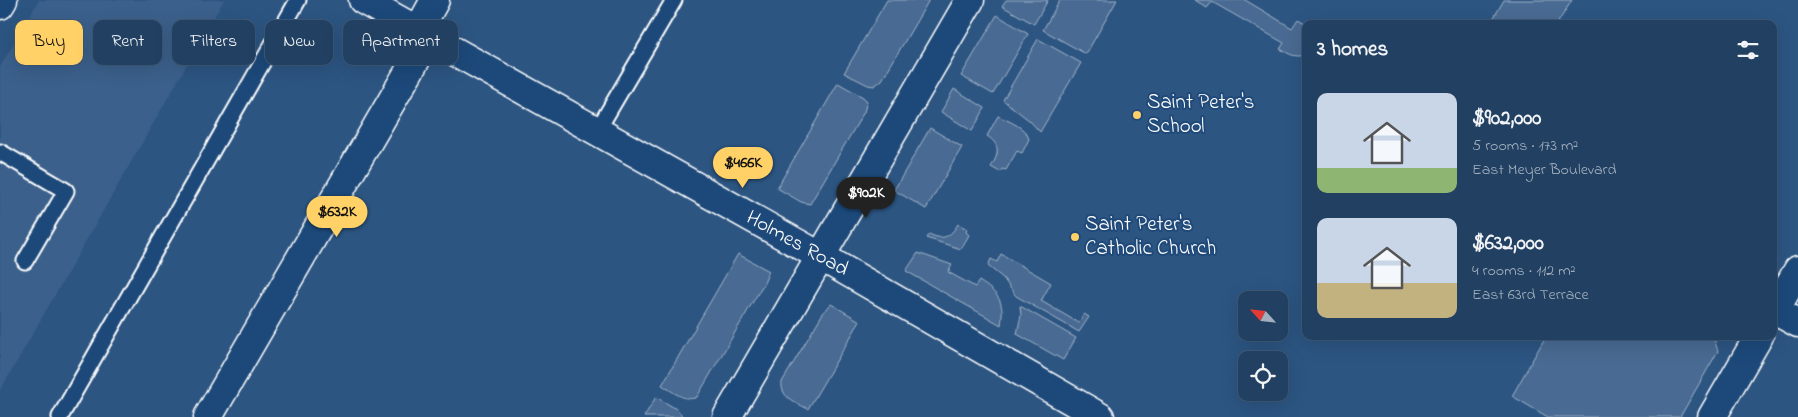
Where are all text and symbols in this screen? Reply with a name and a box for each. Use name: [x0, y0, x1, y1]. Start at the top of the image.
chip: Buy: [15, 20, 83, 65]
chip: Rent: [93, 20, 162, 65]
chip: Filters: [172, 20, 255, 65]
chip: New: [265, 20, 333, 65]
chip: Apartment: [343, 20, 458, 65]
text: 3 homes: [1317, 35, 1388, 65]
icon: filters: [1734, 36, 1762, 64]
place label: Saint Peter's School: [1147, 88, 1254, 142]
text: $902,000: [1472, 104, 1541, 134]
marker: Saint Peter's School: [1131, 109, 1143, 121]
icon: home: [1357, 113, 1417, 173]
text: 5 rooms · 173 m²: [1472, 134, 1578, 158]
pin: $466K: [708, 146, 778, 189]
text: $466K: [724, 151, 762, 175]
text: East Meyer Boulevard: [1472, 158, 1617, 182]
pin: $902K: [831, 176, 901, 219]
text: $902K: [847, 181, 885, 205]
pin: $632K: [302, 196, 372, 238]
text: $632K: [317, 200, 357, 224]
street label: Holmes Road: [740, 203, 854, 285]
place label: Saint Peter's Catholic Church: [1085, 210, 1216, 264]
text: $632,000: [1472, 229, 1544, 259]
marker: Saint Peter's Catholic Church: [1069, 231, 1081, 243]
icon: home: [1357, 238, 1417, 298]
text: 4 rooms · 112 m²: [1472, 259, 1575, 283]
text: East 63rd Terrace: [1472, 283, 1589, 307]
north arrow: [1238, 291, 1288, 341]
map controls: [1238, 291, 1288, 401]
button: locate: [1238, 351, 1288, 401]

